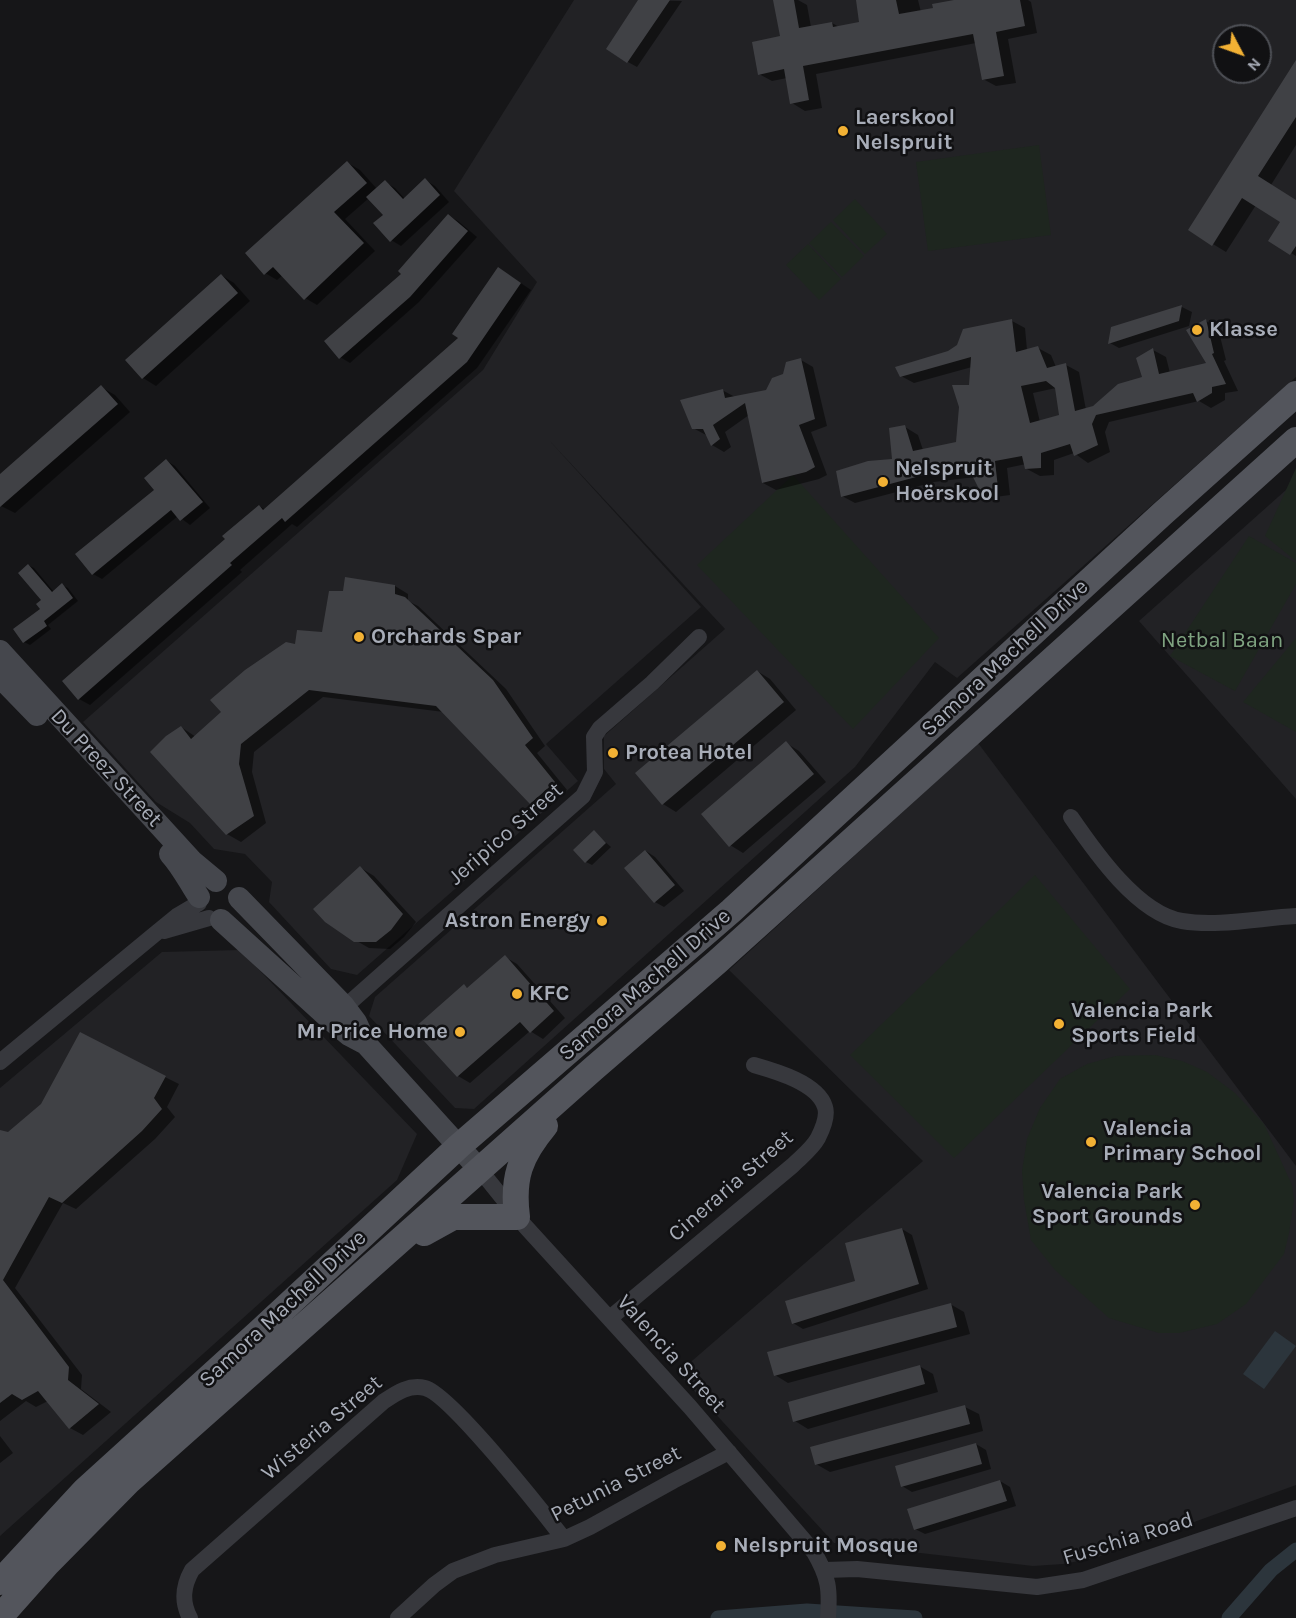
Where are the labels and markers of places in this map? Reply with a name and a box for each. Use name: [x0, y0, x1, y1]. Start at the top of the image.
place label: Laerskool Nelspruit: [855, 105, 955, 156]
marker: Laerskool Nelspruit: [836, 124, 850, 138]
place label: Klasse: [1209, 317, 1278, 343]
marker: Klasse: [1190, 323, 1204, 337]
place label: Nelspruit Hoërskool: [895, 456, 999, 508]
marker: Nelspruit Hoërskool: [876, 475, 890, 489]
place label: Orchards Spar: [371, 624, 521, 650]
marker: Orchards Spar: [352, 630, 366, 644]
place label: Protea Hotel: [625, 740, 753, 766]
marker: Protea Hotel: [606, 746, 620, 760]
place label: Astron Energy: [445, 908, 590, 934]
marker: Astron Energy: [595, 914, 609, 928]
place label: KFC: [529, 981, 569, 1007]
marker: KFC: [510, 987, 524, 1001]
place label: Valencia Park Sports Field: [1071, 998, 1213, 1050]
marker: Valencia Park Sports Field: [1052, 1017, 1066, 1031]
place label: Mr Price Home: [297, 1019, 448, 1045]
marker: Mr Price Home: [453, 1025, 467, 1039]
place label: Valencia Primary School: [1103, 1116, 1262, 1168]
marker: Valencia Primary School: [1084, 1135, 1098, 1149]
place label: Valencia Park Sport Grounds: [1032, 1179, 1183, 1230]
marker: Valencia Park Sport Grounds: [1188, 1198, 1202, 1212]
place label: Nelspruit Mosque: [733, 1533, 918, 1559]
marker: Nelspruit Mosque: [714, 1539, 728, 1553]

